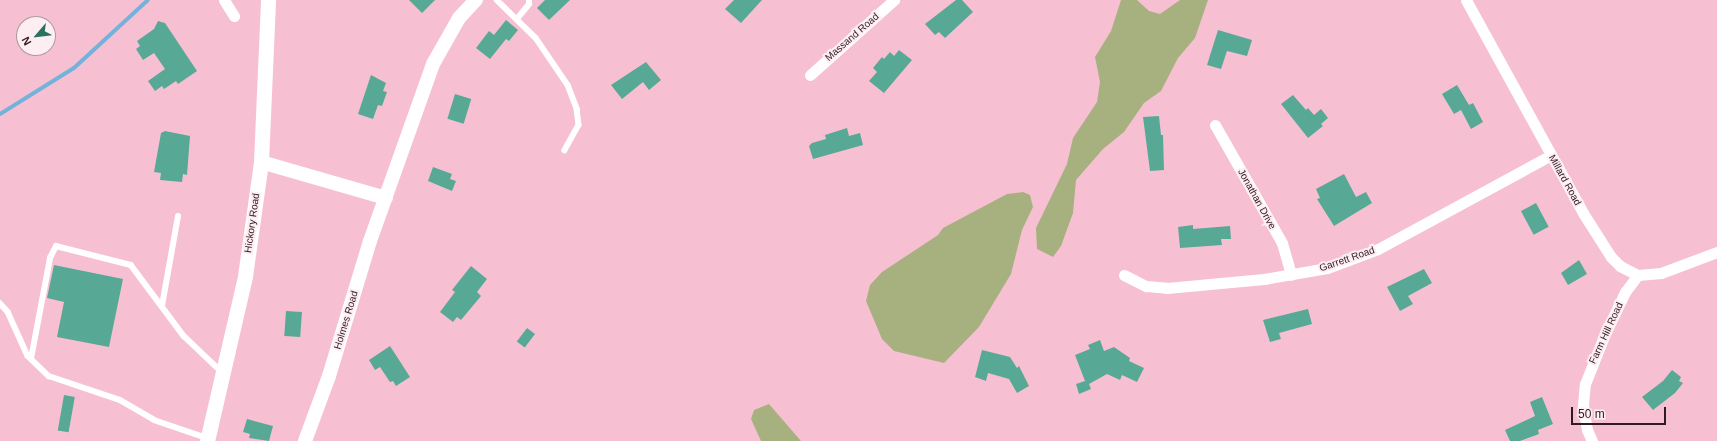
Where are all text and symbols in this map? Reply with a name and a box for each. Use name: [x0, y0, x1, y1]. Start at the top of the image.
street label: Massand Road: [823, 10, 881, 64]
north arrow: [16, 16, 56, 56]
text: N: [19, 35, 33, 47]
street label: Millard Road: [1546, 153, 1584, 207]
street label: Jonathan Drive: [1235, 167, 1279, 231]
street label: Hickory Road: [242, 192, 262, 254]
street label: Garrett Road: [1318, 244, 1376, 274]
street label: Holmes Road: [331, 289, 361, 351]
street label: Farm Hill Road: [1586, 300, 1626, 366]
scale bar: [1573, 399, 1668, 425]
text: 50 m: [1578, 407, 1605, 421]

